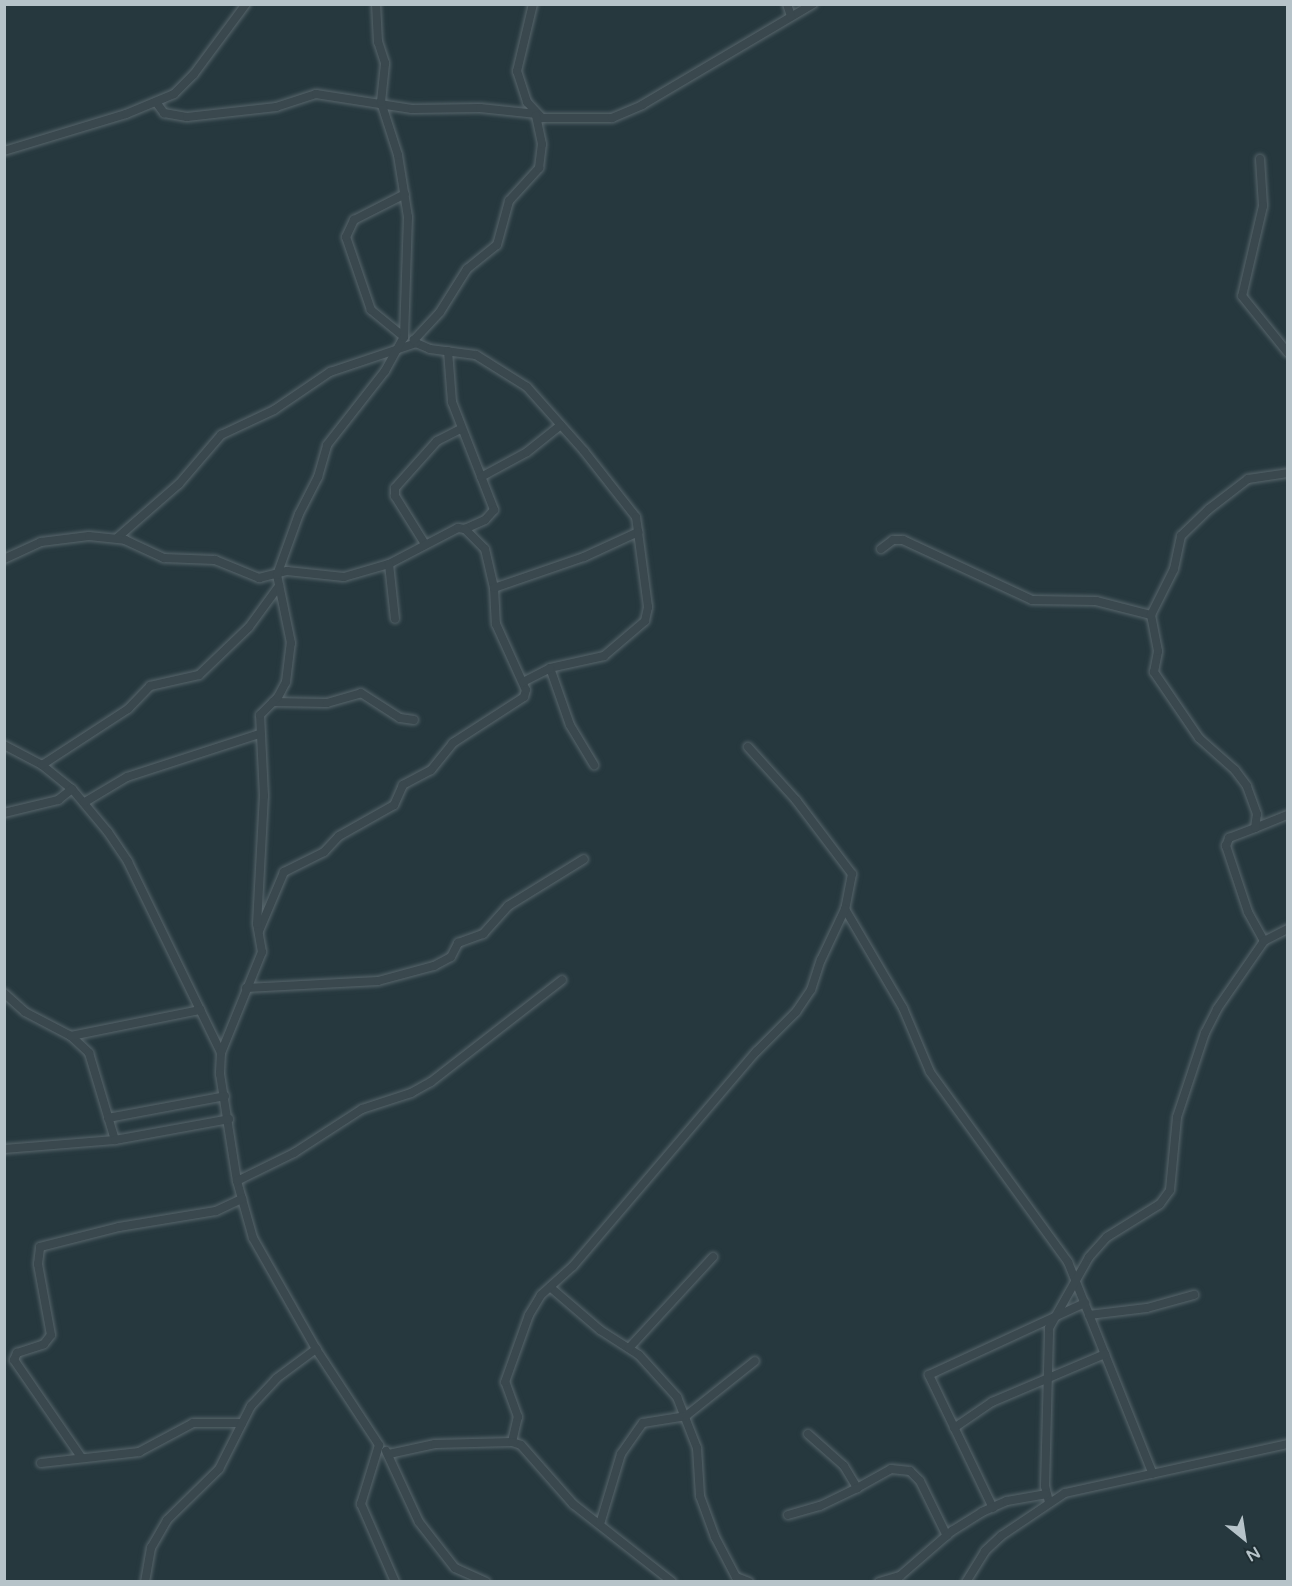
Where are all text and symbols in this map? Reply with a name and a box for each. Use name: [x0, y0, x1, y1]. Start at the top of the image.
north arrow: [1214, 1508, 1274, 1568]
text: N: [1242, 1542, 1264, 1565]

